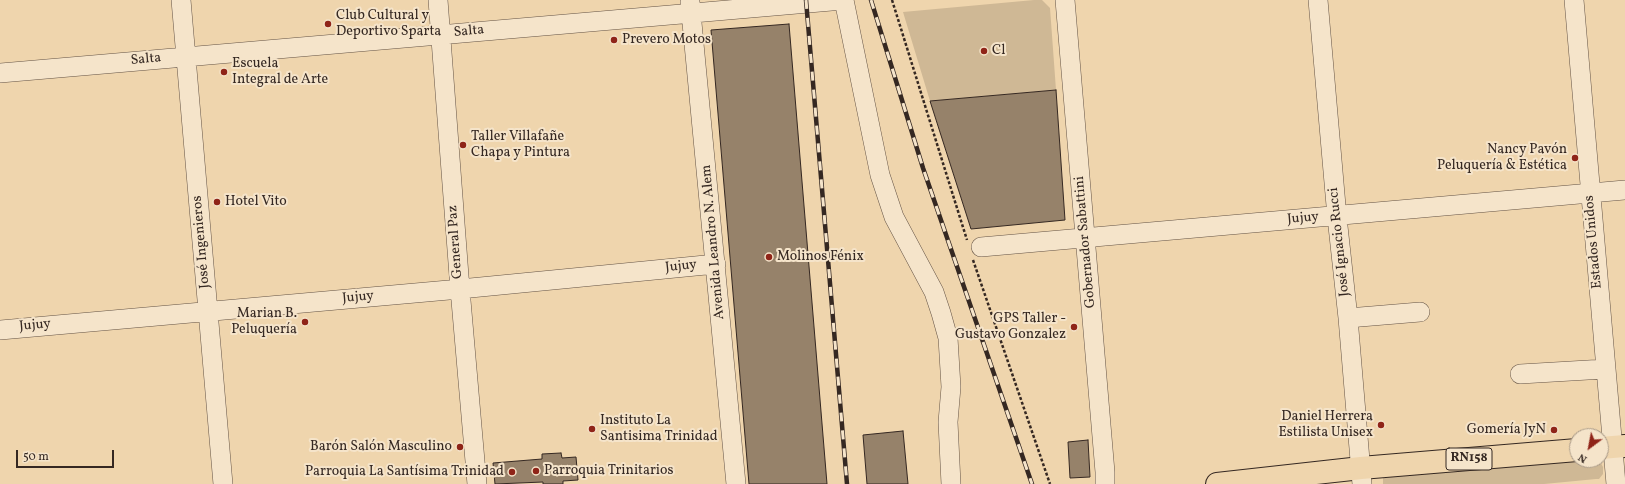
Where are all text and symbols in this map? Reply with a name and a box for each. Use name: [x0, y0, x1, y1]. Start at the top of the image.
place label: Club Cultural y Deportivo Sparta: [336, 8, 441, 40]
marker: Club Cultural y Deportivo Sparta: [323, 19, 333, 29]
street label: Salta: [453, 22, 485, 42]
place label: Prevero Motos: [622, 32, 711, 48]
marker: Prevero Motos: [609, 35, 619, 45]
place label: Cl: [992, 43, 1005, 59]
marker: Cl: [979, 46, 989, 56]
street label: Salta: [130, 50, 162, 70]
place label: Escuela Integral de Arte: [232, 56, 328, 88]
marker: Escuela Integral de Arte: [219, 67, 229, 77]
place label: Taller Villafañe Chapa y Pintura: [471, 129, 570, 162]
marker: Taller Villafañe Chapa y Pintura: [458, 140, 468, 150]
place label: Nancy Pavón Peluquería & Estética: [1437, 142, 1567, 174]
marker: Nancy Pavón Peluquería & Estética: [1570, 153, 1580, 163]
street label: Avenida Leandro N. Alem: [699, 164, 729, 320]
street label: Gobernador Sabattini: [1072, 175, 1100, 309]
street label: José Ignacio Rucci: [1326, 187, 1354, 297]
place label: Hotel Vito: [225, 194, 287, 210]
street label: José Ingenieros: [190, 195, 214, 289]
street label: Estados Unidos: [1582, 195, 1606, 289]
marker: Hotel Vito: [212, 197, 222, 207]
street label: General Paz: [445, 205, 467, 279]
street label: Jujuy: [1287, 209, 1319, 229]
place label: Molinos Fénix: [777, 249, 864, 265]
marker: Molinos Fénix: [764, 252, 774, 262]
street label: Jujuy: [664, 257, 698, 277]
street label: Jujuy: [342, 288, 374, 308]
place label: Marian B. Peluquería: [231, 306, 297, 338]
place label: GPS Taller - Gustavo Gonzalez: [955, 311, 1066, 344]
street label: Jujuy: [19, 316, 51, 336]
marker: Marian B. Peluquería: [300, 317, 310, 327]
marker: GPS Taller - Gustavo Gonzalez: [1069, 322, 1079, 332]
place label: Daniel Herrera Estilista Unisex: [1278, 409, 1373, 442]
place label: Instituto La Santisima Trinidad: [600, 413, 718, 446]
marker: Daniel Herrera Estilista Unisex: [1376, 420, 1386, 430]
place label: Gomería JyN: [1467, 422, 1546, 438]
marker: Instituto La Santisima Trinidad: [587, 424, 597, 434]
marker: Gomería JyN: [1549, 425, 1559, 435]
north arrow: [1569, 428, 1609, 468]
place label: Barón Salón Masculino: [310, 439, 452, 455]
scale bar: [18, 442, 116, 468]
marker: Barón Salón Masculino: [455, 442, 465, 452]
road number: RN158: [1446, 448, 1492, 470]
text: 50 m: [23, 449, 49, 465]
text: N: [1576, 449, 1590, 466]
place label: Parroquia Trinitarios: [544, 463, 673, 479]
place label: Parroquia La Santísima Trinidad: [305, 464, 504, 480]
marker: Parroquia Trinitarios: [531, 466, 541, 476]
marker: Parroquia La Santísima Trinidad: [507, 467, 517, 477]

